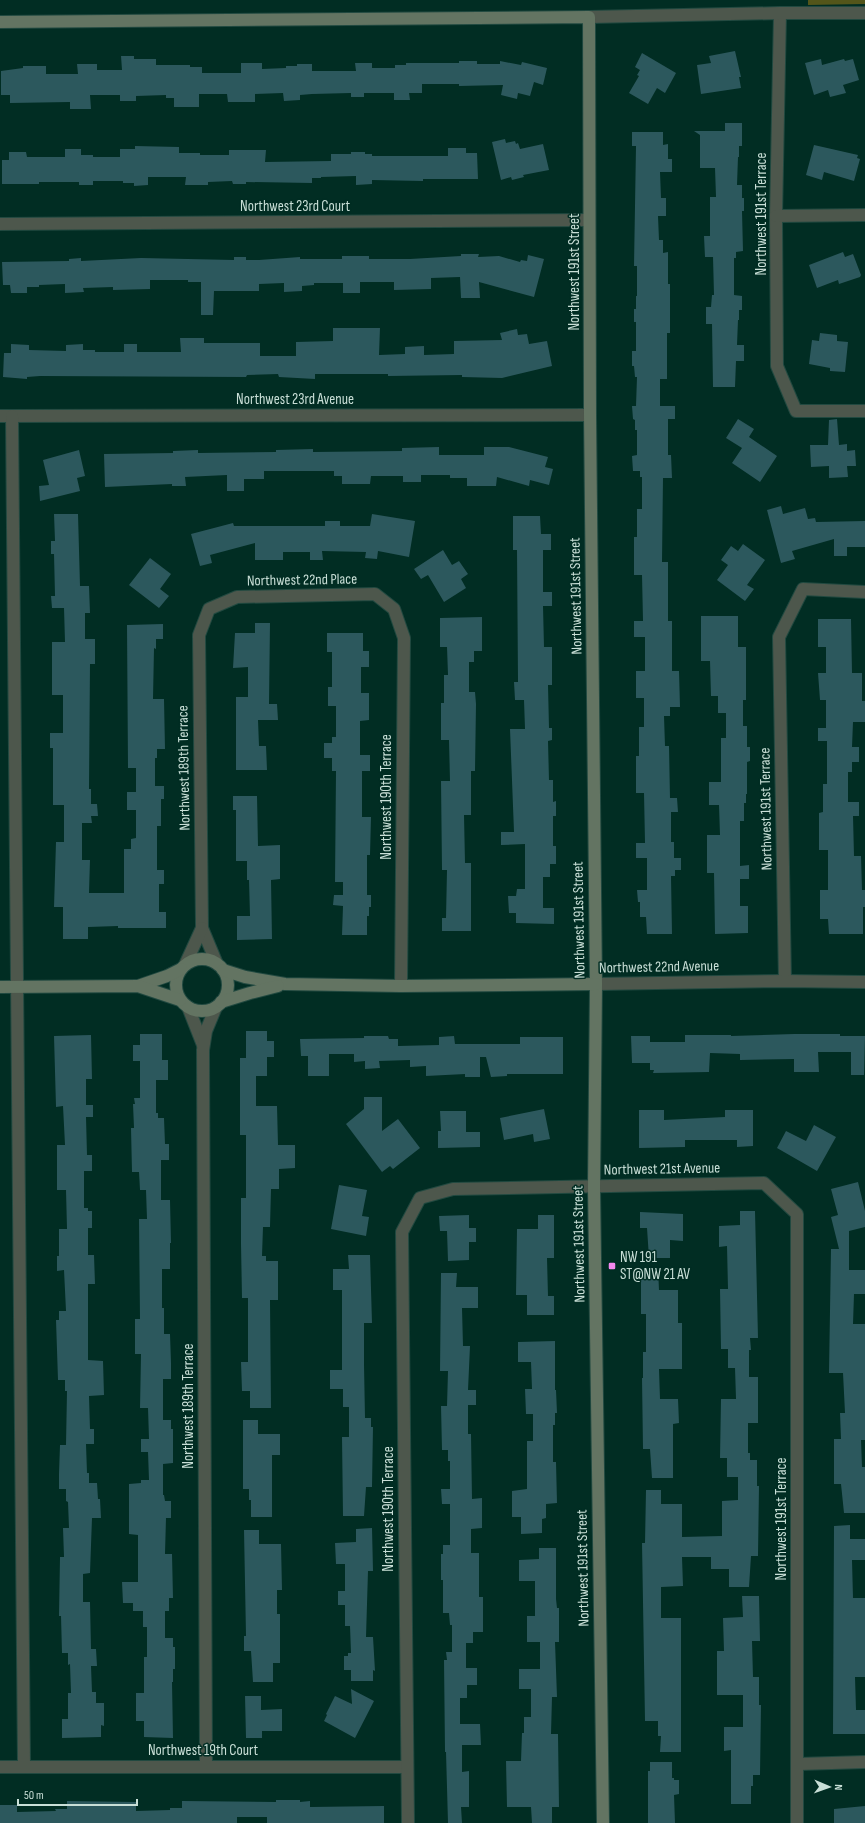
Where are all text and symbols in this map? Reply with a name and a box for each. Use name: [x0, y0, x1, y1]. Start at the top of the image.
street label: Northwest 191st Terrace: [752, 153, 771, 275]
street label: Northwest 23rd Court: [240, 197, 350, 216]
street label: Northwest 191st Street: [565, 213, 584, 331]
street label: Northwest 23rd Avenue: [236, 390, 354, 409]
street label: Northwest 191st Street: [565, 537, 587, 655]
street label: Northwest 22nd Place: [247, 570, 357, 590]
street label: Northwest 189th Terrace: [173, 705, 195, 831]
street label: Northwest 190th Terrace: [377, 734, 396, 860]
street label: Northwest 191st Terrace: [755, 747, 777, 871]
street label: Northwest 191st Street: [568, 861, 590, 979]
street label: Northwest 22nd Avenue: [599, 956, 719, 978]
street label: Northwest 21st Avenue: [604, 1158, 720, 1180]
street label: Northwest 191st Street: [568, 1185, 590, 1303]
place label: NW 191 ST@NW 21 AV: [620, 1248, 690, 1284]
marker: NW 191 ST@NW 21 AV: [607, 1261, 617, 1271]
street label: Northwest 189th Terrace: [179, 1343, 198, 1469]
street label: Northwest 190th Terrace: [379, 1446, 398, 1572]
street label: Northwest 191st Terrace: [772, 1458, 791, 1580]
street label: Northwest 191st Street: [572, 1509, 594, 1627]
street label: Northwest 19th Court: [148, 1741, 258, 1760]
north arrow: [809, 1767, 849, 1807]
scale bar: [18, 1781, 137, 1807]
text: N: [832, 1784, 845, 1791]
text: 50 m: [24, 1788, 44, 1803]

